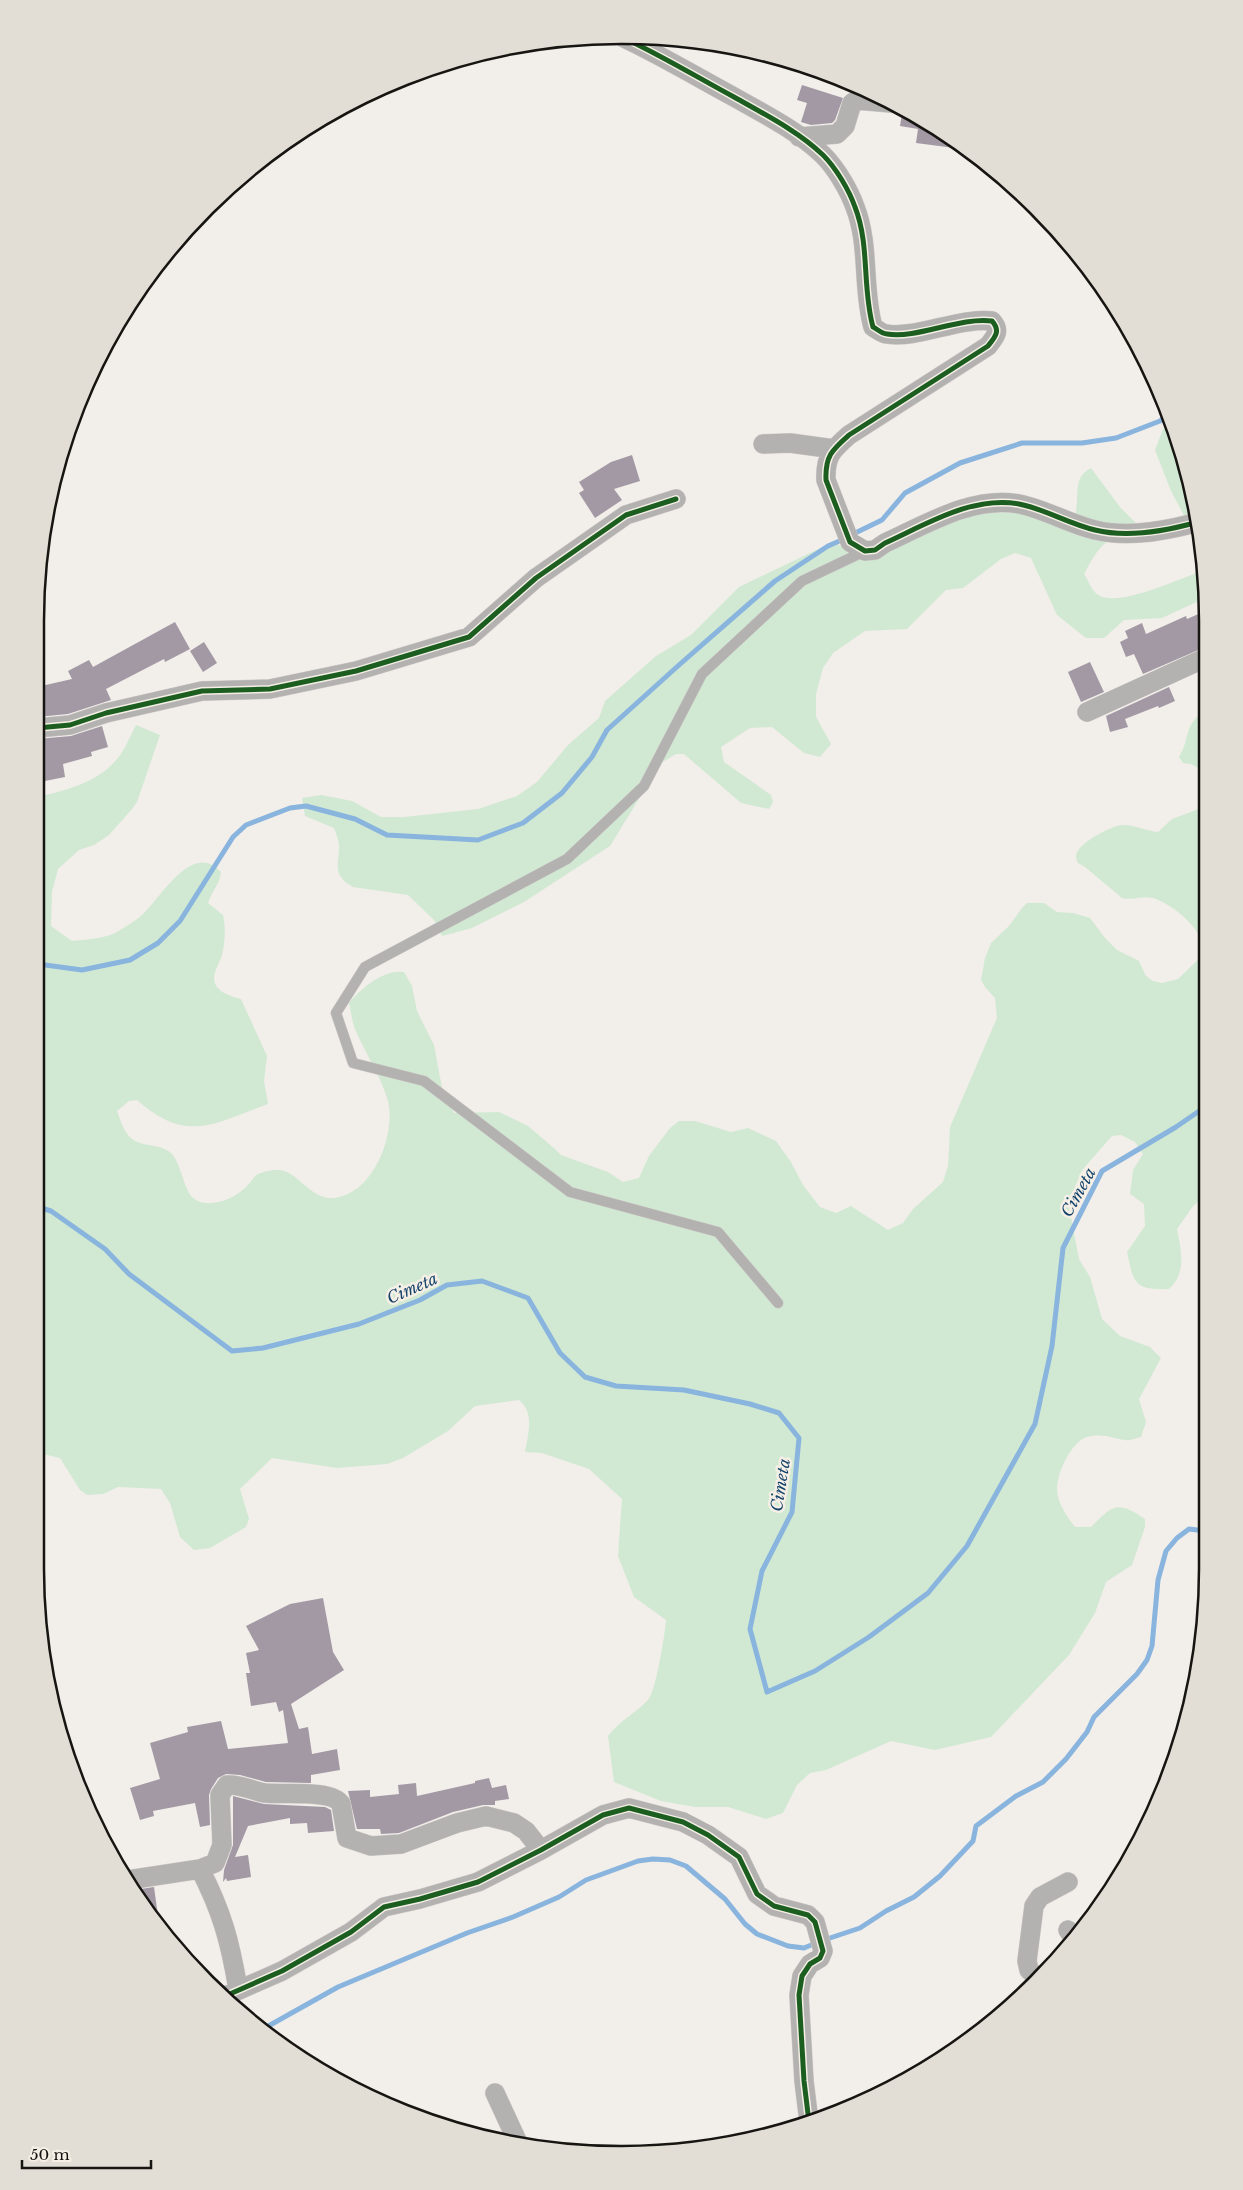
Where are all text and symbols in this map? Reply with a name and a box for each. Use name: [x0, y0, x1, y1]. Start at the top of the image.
water label: Cimeta: [1056, 1164, 1100, 1220]
water label: Cimeta: [384, 1268, 440, 1308]
water label: Cimeta: [766, 1457, 794, 1513]
scale bar: [22, 2138, 151, 2170]
text: 50 m: [30, 2145, 70, 2164]

